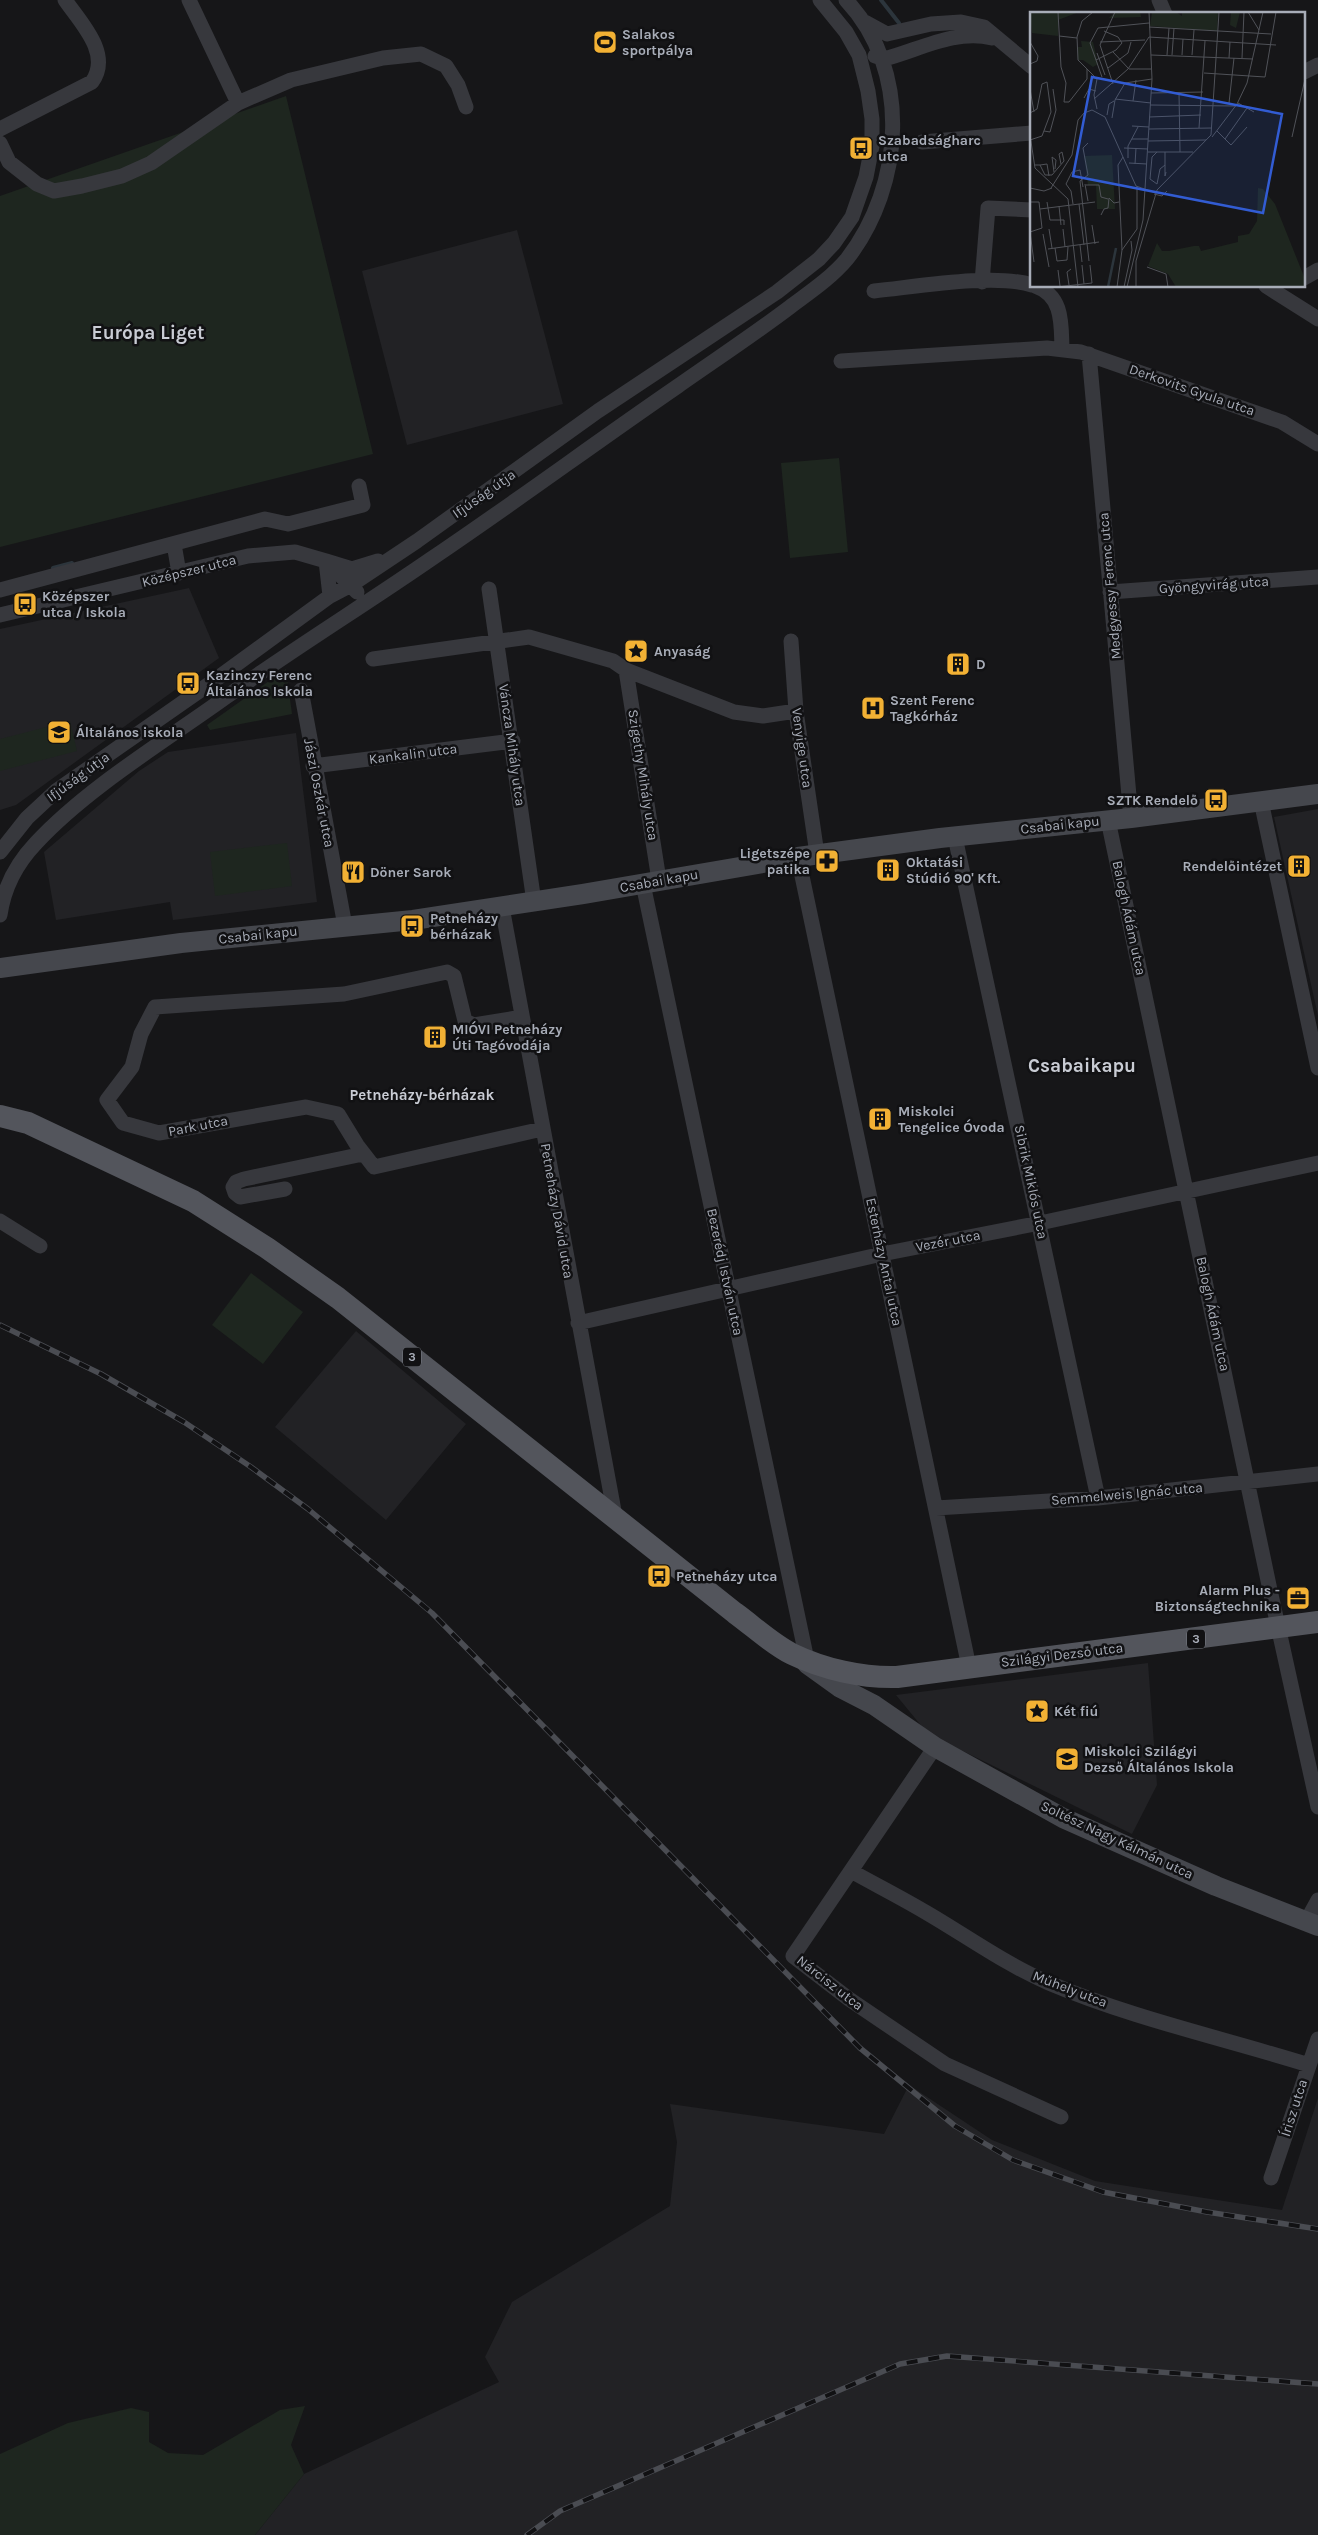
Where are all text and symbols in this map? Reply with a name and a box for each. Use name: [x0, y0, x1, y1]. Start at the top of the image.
inset map: [1030, 12, 1306, 288]
place label: Salakos sportpálya: [622, 26, 693, 59]
sports icon: Salakos sportpálya: [592, 29, 618, 55]
place label: Szabadságharc utca: [878, 132, 981, 165]
bus stop icon: Szabadságharc utca: [848, 135, 874, 161]
district label: Európa Liget: [91, 322, 205, 344]
street label: Derkovits Gyula utca: [1127, 361, 1257, 419]
street label: Ifjúság útja: [449, 466, 519, 522]
street label: Medgyessy Ferenc utca: [1095, 512, 1125, 660]
street label: Középszer utca: [140, 551, 238, 591]
street label: Gyöngyvirág utca: [1158, 573, 1270, 597]
place label: Középszer utca / Iskola: [42, 588, 126, 621]
bus stop icon: Középszer utca / Iskola: [12, 591, 38, 617]
place icon: Anyaság: [623, 638, 649, 664]
place label: Anyaság: [654, 643, 710, 660]
building icon: D: [945, 651, 971, 677]
place label: D: [976, 656, 986, 673]
place label: Kazinczy Ferenc Általános Iskola: [206, 667, 313, 700]
bus stop icon: Kazinczy Ferenc Általános Iskola: [175, 670, 201, 696]
street label: Váncza Mihály utca: [495, 683, 529, 807]
place label: Szent Ferenc Tagkórház: [890, 692, 975, 725]
hospital icon: Szent Ferenc Tagkórház: [860, 695, 886, 721]
street label: Venyige utca: [788, 707, 816, 789]
street label: Szigethy Mihály utca: [624, 708, 662, 842]
school or university icon: Általános iskola: [46, 719, 72, 745]
place label: Általános iskola: [76, 723, 183, 741]
street label: Jászi Oszkár utca: [300, 737, 338, 849]
street label: Kankalin utca: [368, 740, 458, 768]
street label: Ifjúság útja: [43, 749, 113, 805]
bus stop icon: SZTK Rendelő: [1203, 787, 1229, 813]
place label: SZTK Rendelő: [1107, 792, 1198, 809]
street label: Csabai kapu: [1020, 812, 1100, 838]
place label: Ligetszépe patika: [740, 845, 810, 878]
pharmacy icon: Ligetszépe patika: [814, 848, 840, 874]
building icon: Rendelőintézet: [1286, 853, 1312, 879]
place label: Oktatási Stúdió 90' Kft.: [906, 854, 1000, 887]
building icon: Oktatási Stúdió 90' Kft.: [875, 857, 901, 883]
place label: Rendelőintézet: [1183, 858, 1282, 875]
restaurant icon: Döner Sarok: [340, 859, 366, 885]
street label: Balogh Ádám utca: [1109, 859, 1150, 977]
place label: Döner Sarok: [370, 864, 452, 881]
street label: Csabai kapu: [618, 866, 700, 896]
place label: Petneházy bérházak: [430, 910, 498, 943]
bus stop icon: Petneházy bérházak: [399, 913, 425, 939]
street label: Csabai kapu: [218, 922, 298, 948]
place label: MIÓVI Petneházy Úti Tagóvodája: [452, 1020, 562, 1054]
building icon: MIÓVI Petneházy Úti Tagóvodája: [422, 1024, 448, 1050]
district label: Csabaikapu: [1028, 1055, 1136, 1077]
district label: Petneházy-bérházak: [350, 1086, 495, 1104]
place label: Miskolci Tengelice Óvoda: [898, 1103, 1005, 1136]
building icon: Miskolci Tengelice Óvoda: [867, 1106, 893, 1132]
street label: Park utca: [167, 1112, 229, 1140]
street label: Sibrik Miklós utca: [1011, 1123, 1051, 1241]
street label: Petneházy Dávid utca: [537, 1142, 577, 1280]
street label: Esterházy Antal utca: [862, 1196, 906, 1328]
street label: Bezerédj István utca: [703, 1207, 747, 1337]
street label: Vezér utca: [914, 1226, 982, 1256]
street label: Balogh Ádám utca: [1193, 1255, 1234, 1373]
road number: 3: [403, 1348, 421, 1366]
street label: Semmelweis Ignác utca: [1050, 1479, 1204, 1509]
bus stop icon: Petneházy utca: [646, 1563, 672, 1589]
place label: Petneházy utca: [676, 1568, 778, 1585]
place label: Alarm Plus - Biztonságtechnika: [1155, 1582, 1280, 1615]
office icon: Alarm Plus - Biztonságtechnika: [1285, 1585, 1311, 1611]
road number: 3: [1187, 1630, 1205, 1648]
street label: Szilágyi Dezső utca: [1000, 1639, 1124, 1671]
place icon: Két fiú: [1024, 1698, 1050, 1724]
place label: Két fiú: [1054, 1703, 1098, 1720]
place label: Miskolci Szilágyi Dezső Általános Iskola: [1084, 1743, 1234, 1776]
school or university icon: Miskolci Szilágyi Dezső Általános Iskola: [1054, 1746, 1080, 1772]
street label: Soltész Nagy Kálmán utca: [1038, 1797, 1196, 1883]
street label: Nárcisz utca: [793, 1952, 867, 2014]
street label: Műhely utca: [1030, 1967, 1110, 2011]
street label: Írisz utca: [1276, 2077, 1311, 2139]

